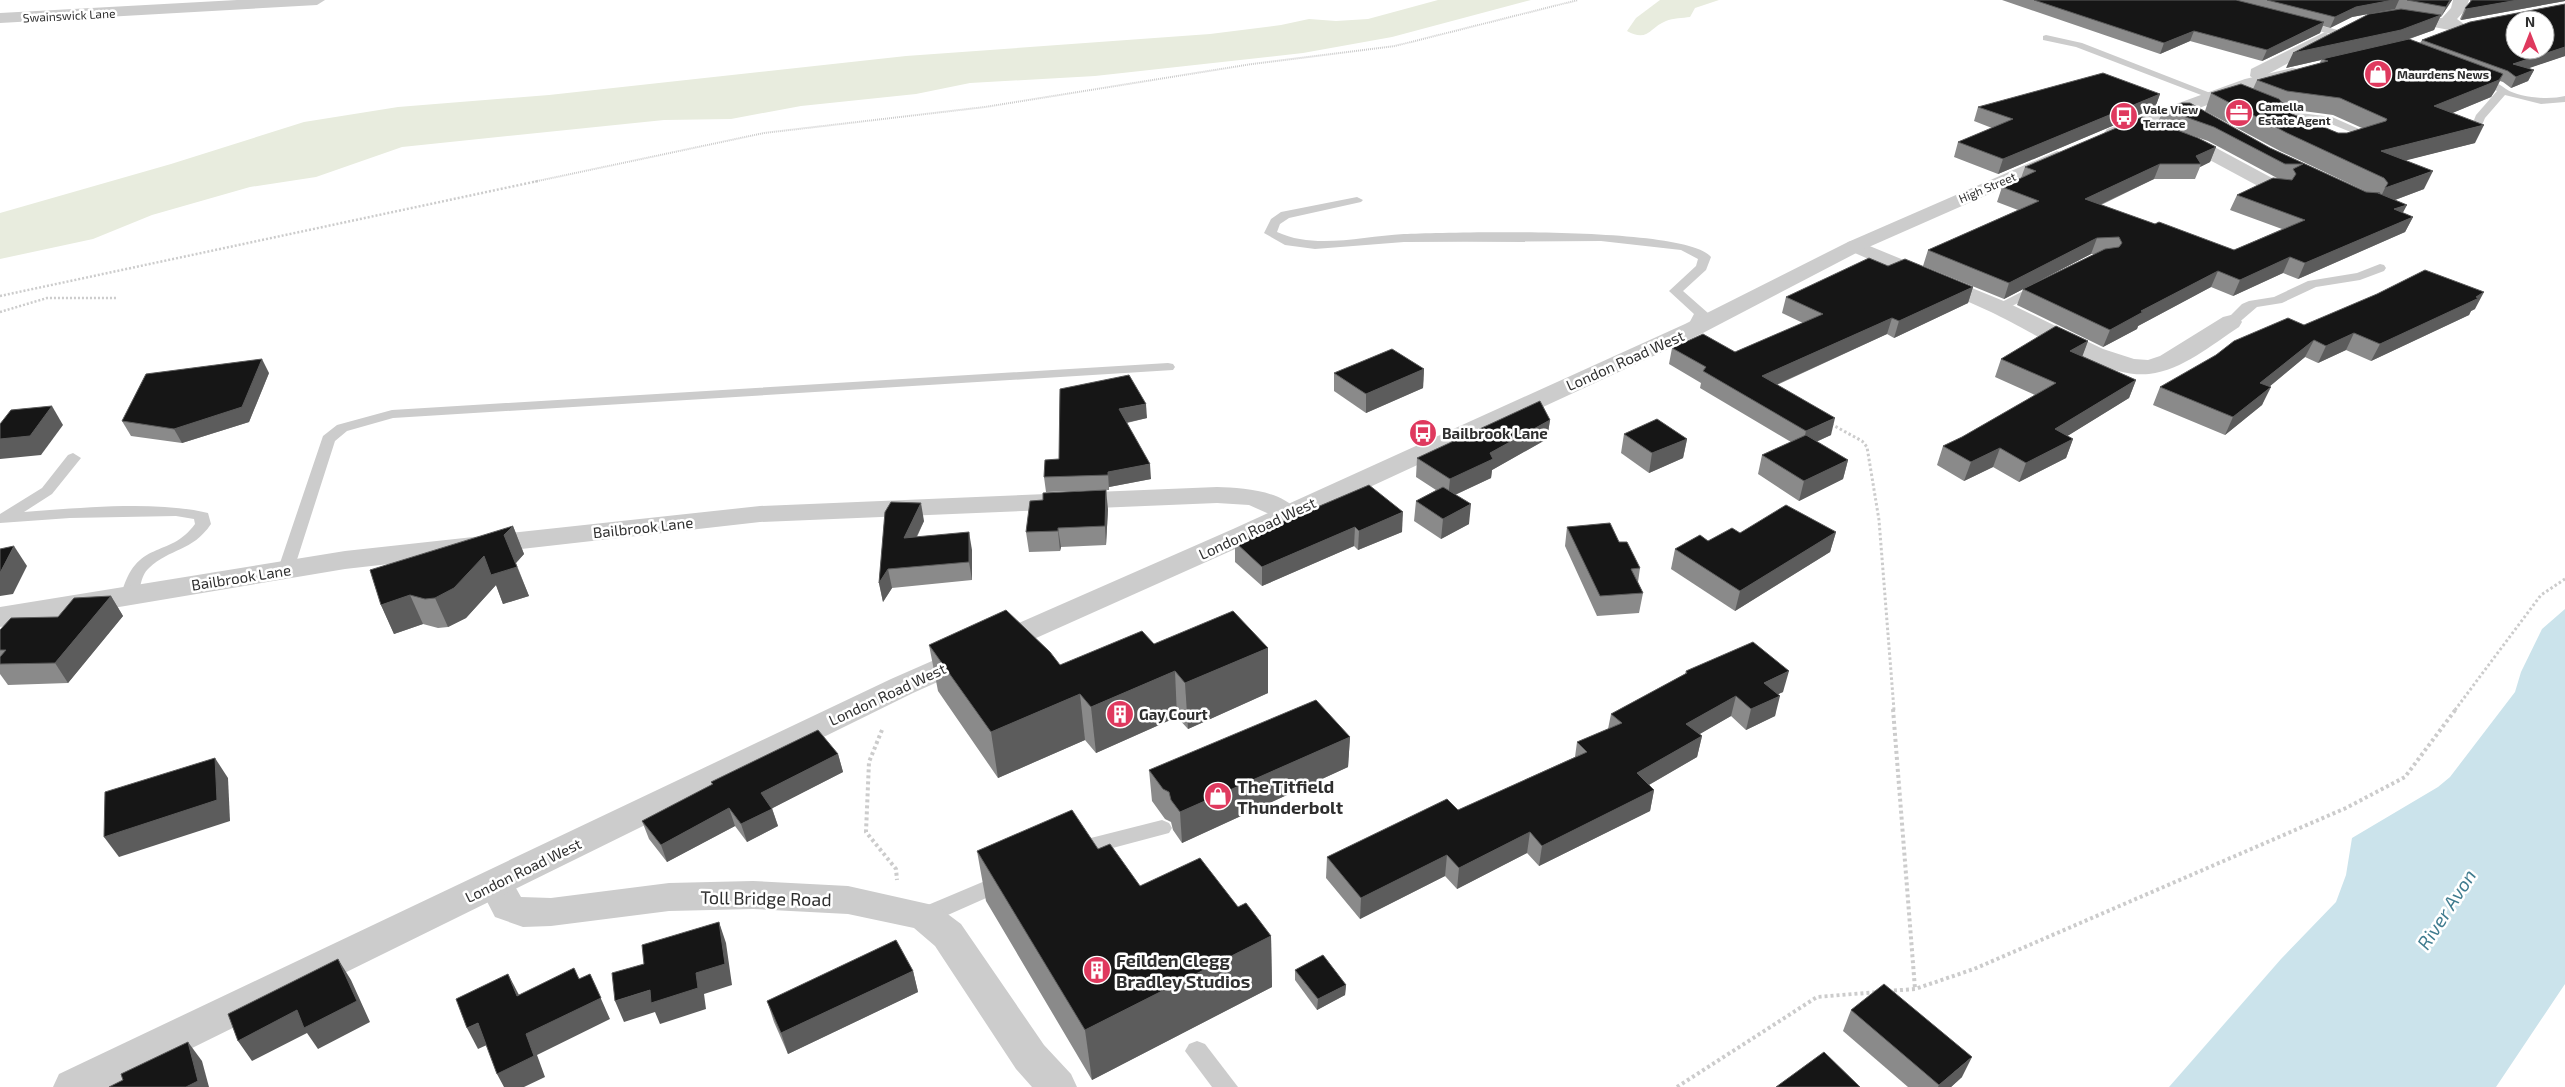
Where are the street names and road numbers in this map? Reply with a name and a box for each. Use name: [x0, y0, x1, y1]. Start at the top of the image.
street label: Swainswick Lane: [22, 6, 116, 24]
street label: High Street: [1956, 169, 2018, 205]
street label: London Road West: [1563, 326, 1687, 394]
street label: London Road West: [1196, 493, 1319, 563]
street label: Bailbrook Lane: [592, 513, 694, 541]
street label: Bailbrook Lane: [190, 560, 292, 594]
street label: London Road West: [826, 659, 949, 729]
street label: London Road West: [462, 834, 584, 906]
street label: Toll Bridge Road: [700, 886, 832, 910]

